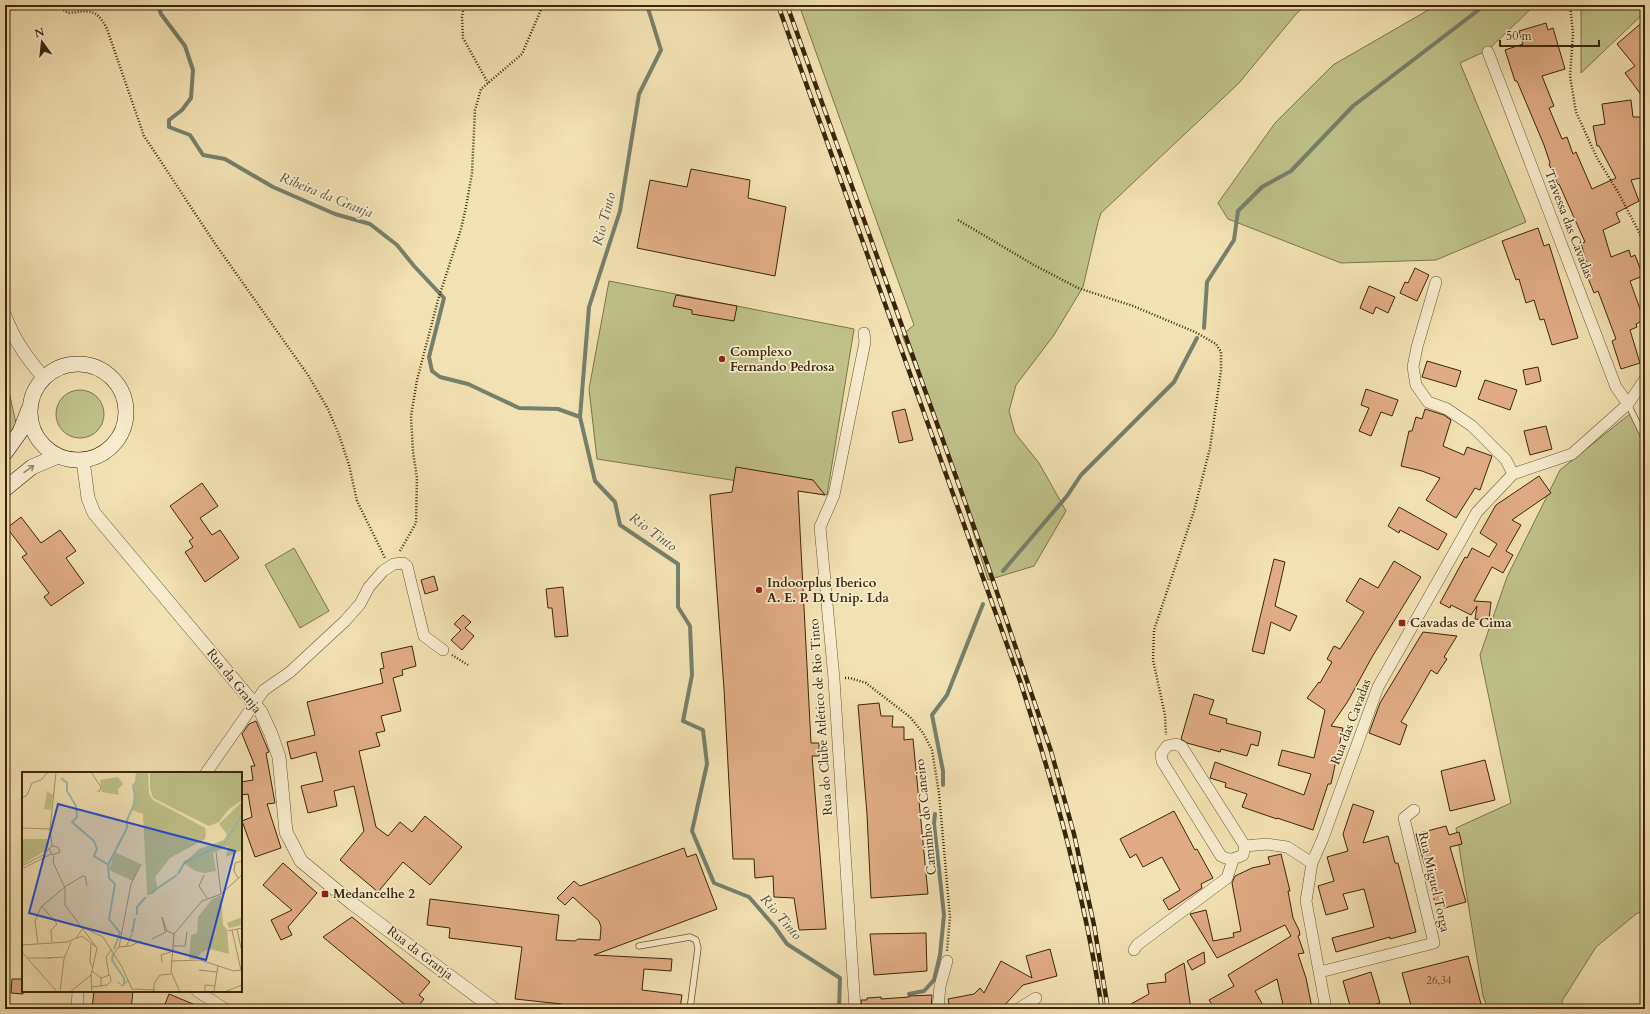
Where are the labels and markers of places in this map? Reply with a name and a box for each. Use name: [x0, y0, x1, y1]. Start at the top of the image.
place label: Complexo Fernando Pedrosa: [730, 343, 835, 376]
marker: Complexo Fernando Pedrosa: [717, 354, 727, 364]
place label: Indoorplus Iberico A. E. P. D. Unip. Lda: [767, 574, 889, 607]
marker: Indoorplus Iberico A. E. P. D. Unip. Lda: [754, 585, 764, 595]
place label: Cavadas de Cima: [1410, 614, 1512, 632]
marker: Cavadas de Cima: [1397, 618, 1407, 628]
place label: Medancelhe 2: [333, 885, 415, 903]
marker: Medancelhe 2: [320, 889, 330, 899]

